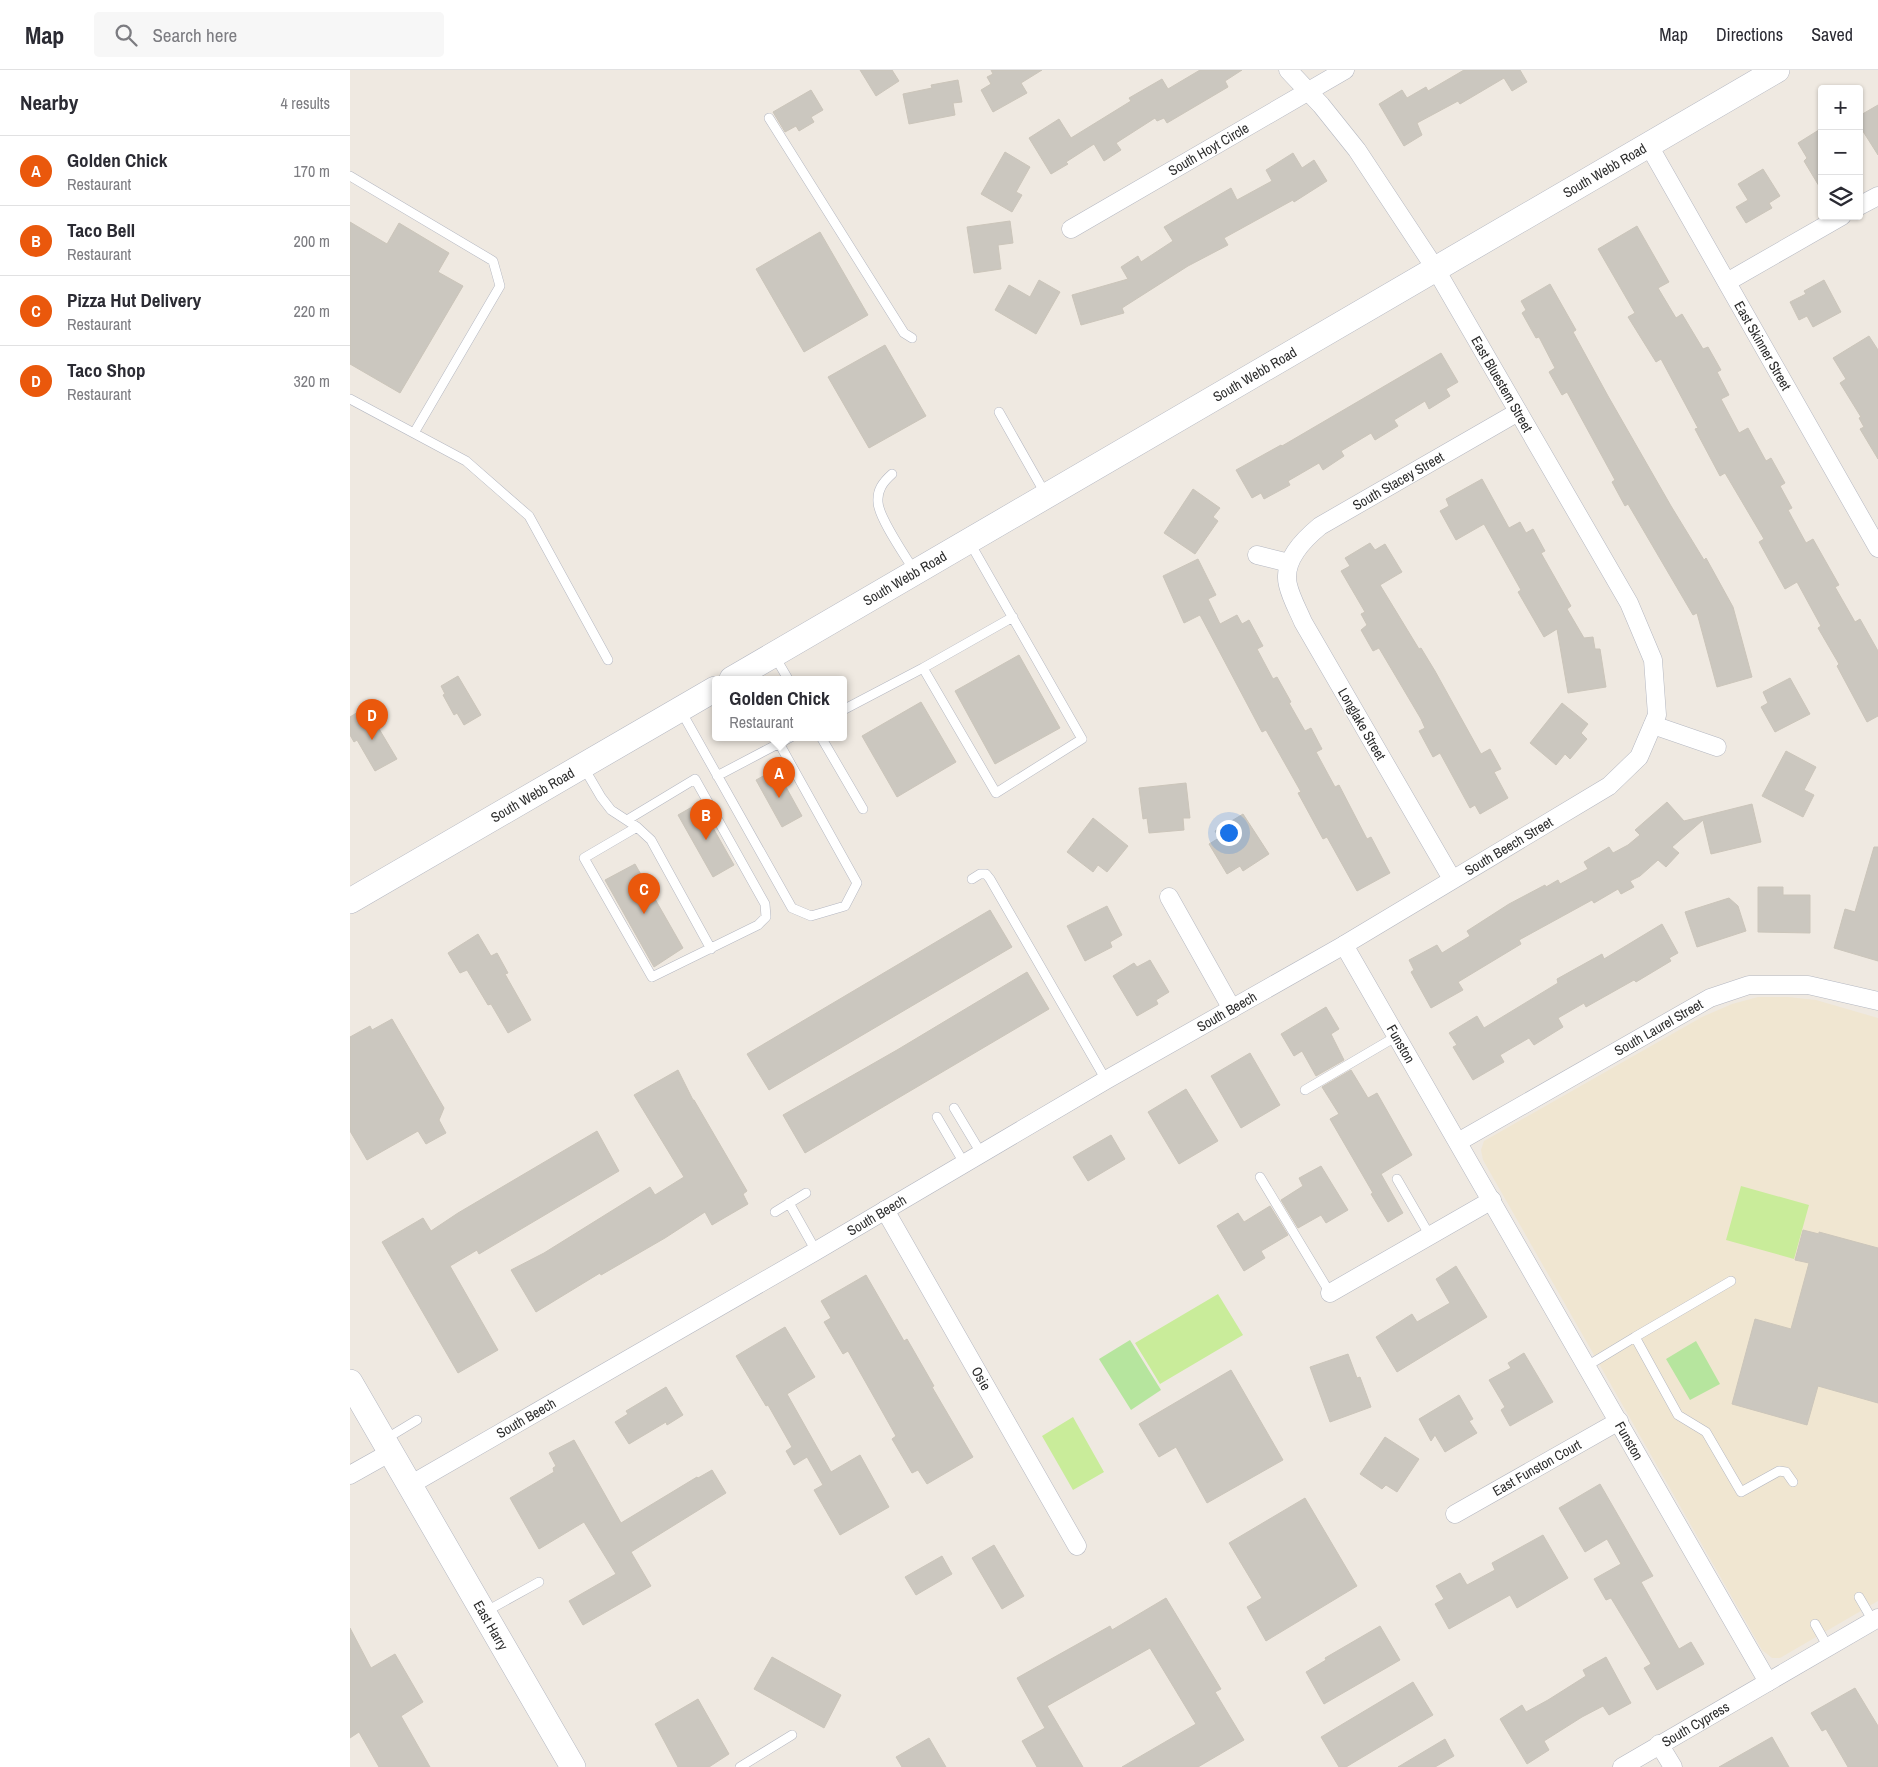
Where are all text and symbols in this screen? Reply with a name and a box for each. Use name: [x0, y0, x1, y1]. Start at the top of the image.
search box: [94, 12, 444, 57]
text: Map: [25, 19, 64, 51]
icon: search: [112, 21, 140, 49]
text: Search here: [152, 22, 237, 48]
text: Map: [1659, 22, 1688, 47]
text: Directions: [1716, 22, 1783, 47]
text: Saved: [1811, 22, 1853, 47]
map controls: [1818, 85, 1863, 220]
button: +: [1818, 85, 1863, 130]
text: Nearby: [20, 88, 78, 117]
text: 4 results: [280, 92, 330, 114]
street label: South Hoyt Circle: [1165, 119, 1252, 180]
button: −: [1818, 130, 1863, 175]
street label: South Webb Road: [1560, 139, 1650, 202]
text: Golden Chick: [67, 147, 167, 173]
text: A: [31, 160, 41, 182]
text: 170 m: [294, 160, 330, 182]
text: Restaurant: [67, 173, 131, 195]
button: layers: [1818, 175, 1863, 220]
text: Taco Bell: [67, 217, 135, 243]
text: B: [31, 230, 41, 252]
text: 200 m: [294, 230, 330, 252]
text: Restaurant: [67, 243, 131, 265]
text: Pizza Hut Delivery: [67, 287, 201, 313]
street label: East Skinner Street: [1730, 298, 1795, 393]
text: C: [31, 300, 41, 322]
text: 220 m: [294, 300, 330, 322]
text: Restaurant: [67, 313, 131, 335]
street label: East Bluestem Street: [1467, 333, 1537, 435]
street label: South Webb Road: [1210, 343, 1300, 406]
text: Taco Shop: [67, 357, 146, 383]
text: D: [31, 370, 41, 392]
text: 320 m: [294, 370, 330, 392]
text: Restaurant: [67, 383, 131, 405]
street label: South Stacey Street: [1349, 448, 1447, 514]
street label: South Webb Road: [860, 547, 950, 610]
popup: [712, 676, 847, 741]
text: Golden Chick: [729, 685, 830, 711]
street label: Longlake Street: [1334, 685, 1390, 763]
pin: D: [356, 699, 388, 740]
text: Restaurant: [729, 711, 793, 733]
pin: A: [763, 757, 795, 798]
street label: South Webb Road: [487, 764, 578, 826]
pin: B: [690, 799, 722, 840]
street label: South Beech Street: [1461, 813, 1556, 880]
your location: [1216, 820, 1242, 846]
pin: C: [628, 873, 660, 914]
street label: South Beech: [1194, 987, 1260, 1036]
street label: South Laurel Street: [1611, 995, 1706, 1060]
street label: Funston: [1383, 1021, 1419, 1066]
street label: South Beech: [844, 1191, 910, 1240]
street label: Osie: [967, 1363, 995, 1393]
street label: South Beech: [493, 1394, 559, 1442]
street label: Funston: [1611, 1418, 1647, 1463]
street label: East Funston Court: [1489, 1435, 1584, 1500]
street label: East Harry: [469, 1597, 512, 1653]
street label: South Cypress: [1658, 1697, 1733, 1751]

